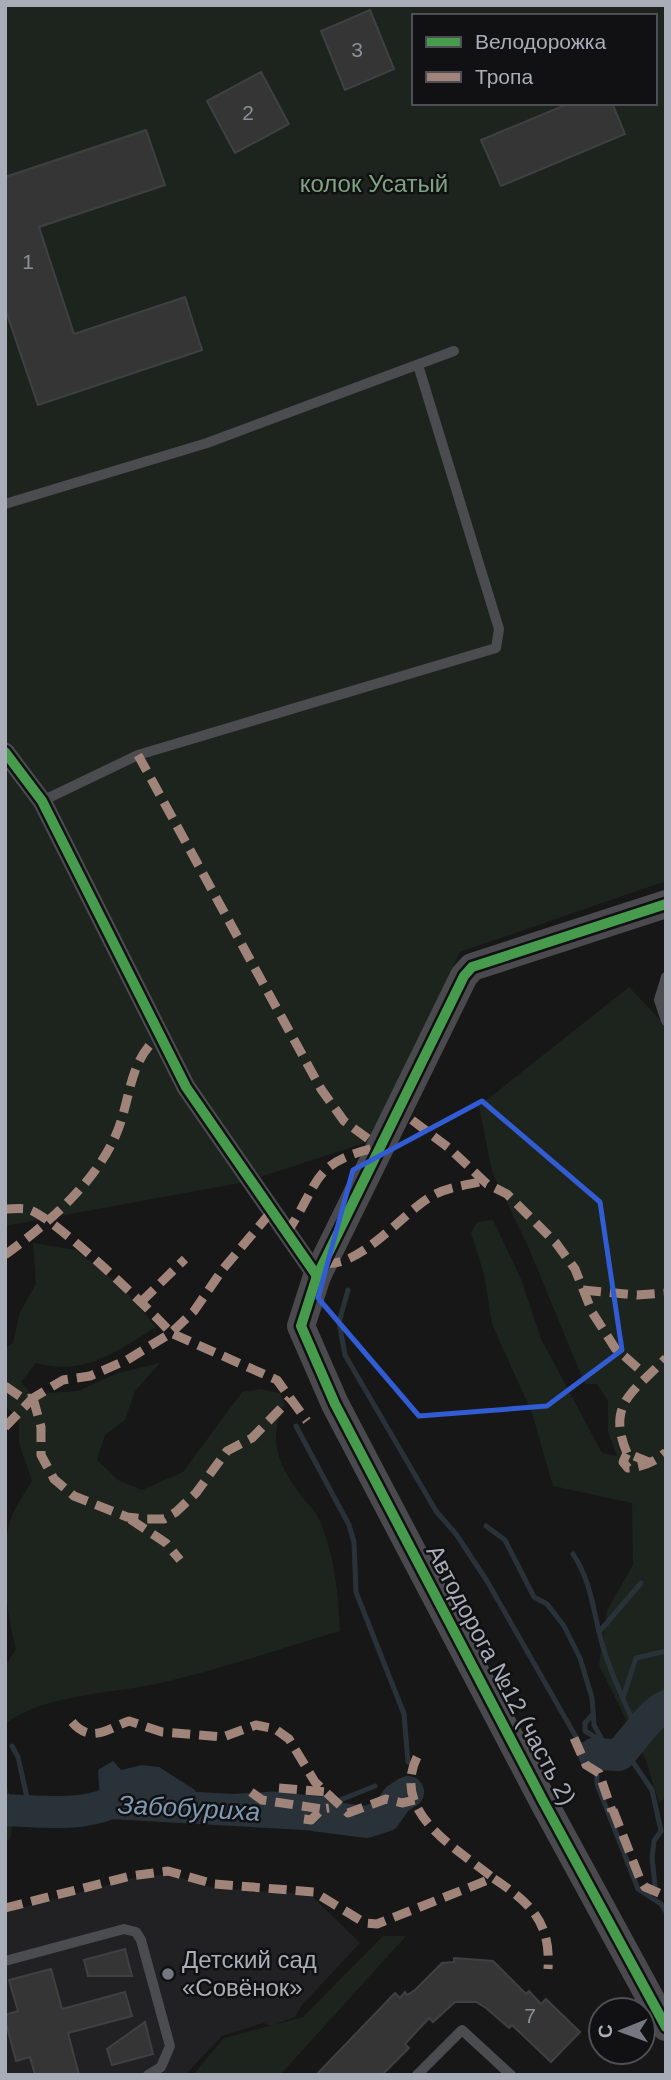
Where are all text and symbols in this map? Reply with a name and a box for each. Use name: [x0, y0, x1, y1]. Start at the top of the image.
legend: [412, 14, 657, 105]
text: Велодорожка: [475, 30, 606, 53]
house number: 3: [351, 38, 363, 61]
text: Тропа: [475, 65, 533, 88]
house number: 2: [242, 101, 254, 124]
park label: колок Усатый: [300, 170, 448, 197]
house number: 1: [22, 250, 34, 273]
street label: Автодорога №12 (часть 2): [421, 1540, 582, 1809]
water label: Забобуриха: [117, 1789, 261, 1827]
place label: Детский сад «Совёнок»: [182, 1946, 317, 2001]
marker: Детский сад «Совёнок»: [160, 1966, 176, 1982]
north arrow: [587, 1996, 657, 2066]
house number: 7: [524, 2004, 536, 2027]
text: С: [595, 2024, 616, 2038]

